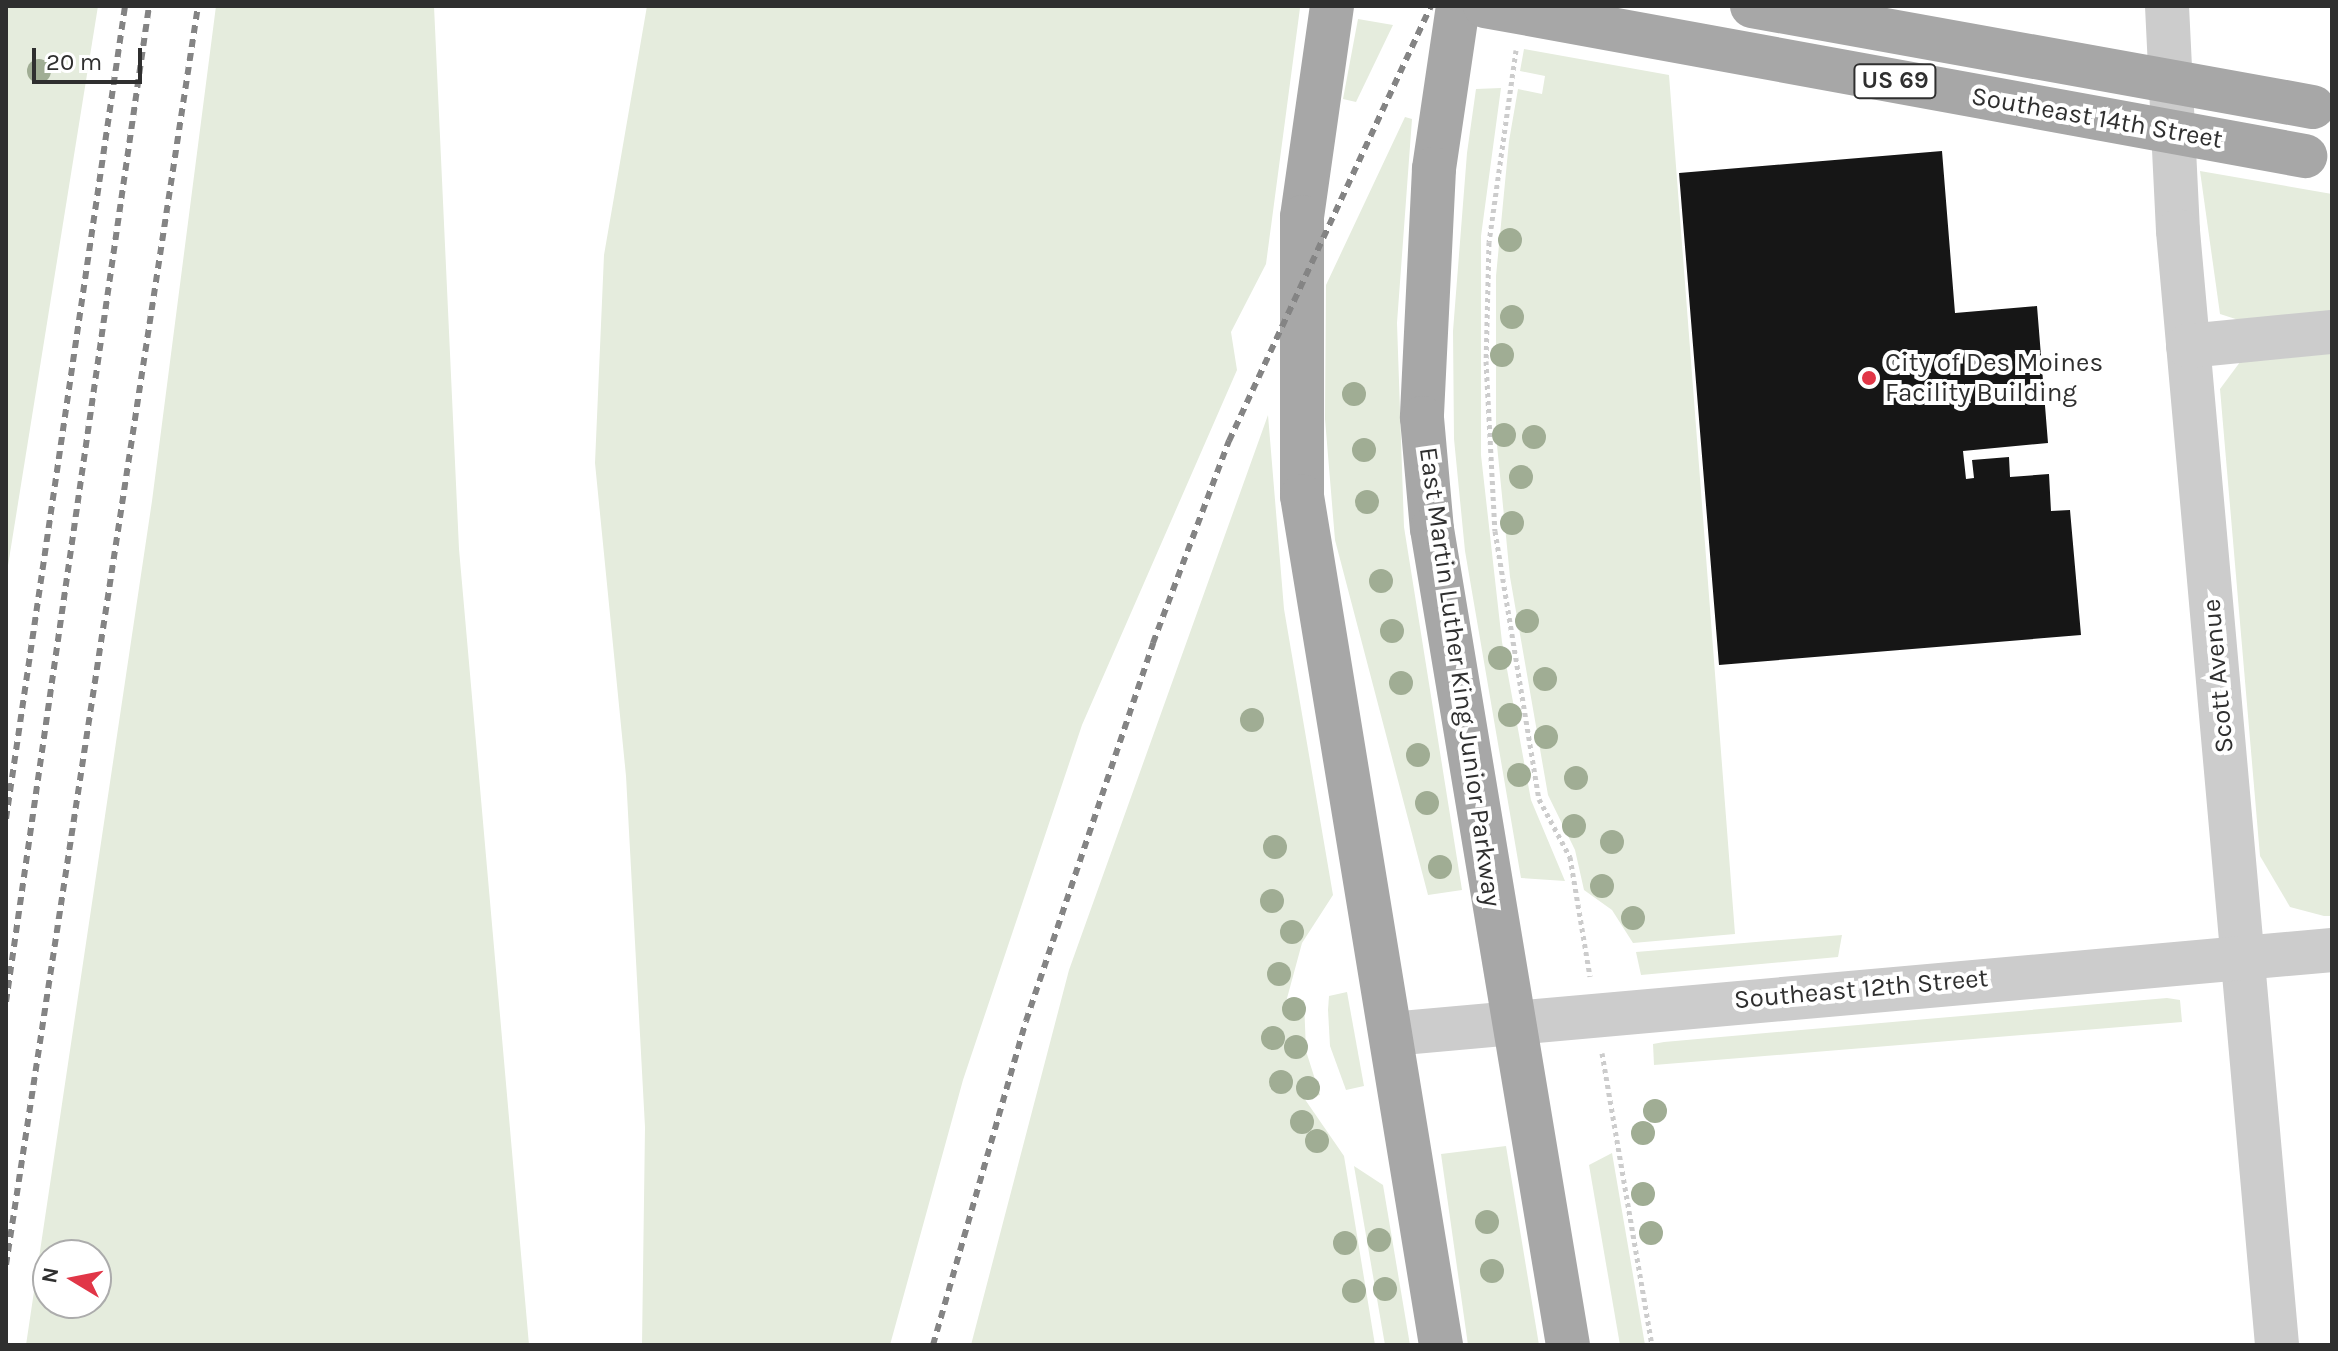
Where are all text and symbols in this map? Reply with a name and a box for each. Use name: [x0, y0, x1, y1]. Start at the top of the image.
scale bar: [36, 32, 146, 82]
text: 20 m: [46, 48, 102, 76]
road number: US 69: [1853, 61, 1937, 101]
street label: Southeast 14th Street: [1969, 81, 2225, 155]
place label: City of Des Moines Facility Building: [1885, 347, 2103, 408]
marker: City of Des Moines Facility Building: [1860, 369, 1878, 387]
street label: East Martin Luther King Junior Parkway: [1412, 445, 1508, 909]
street label: Scott Avenue: [2196, 598, 2240, 754]
street label: Southeast 12th Street: [1733, 962, 1989, 1016]
north arrow: [32, 1239, 112, 1319]
text: N: [36, 1265, 65, 1285]

